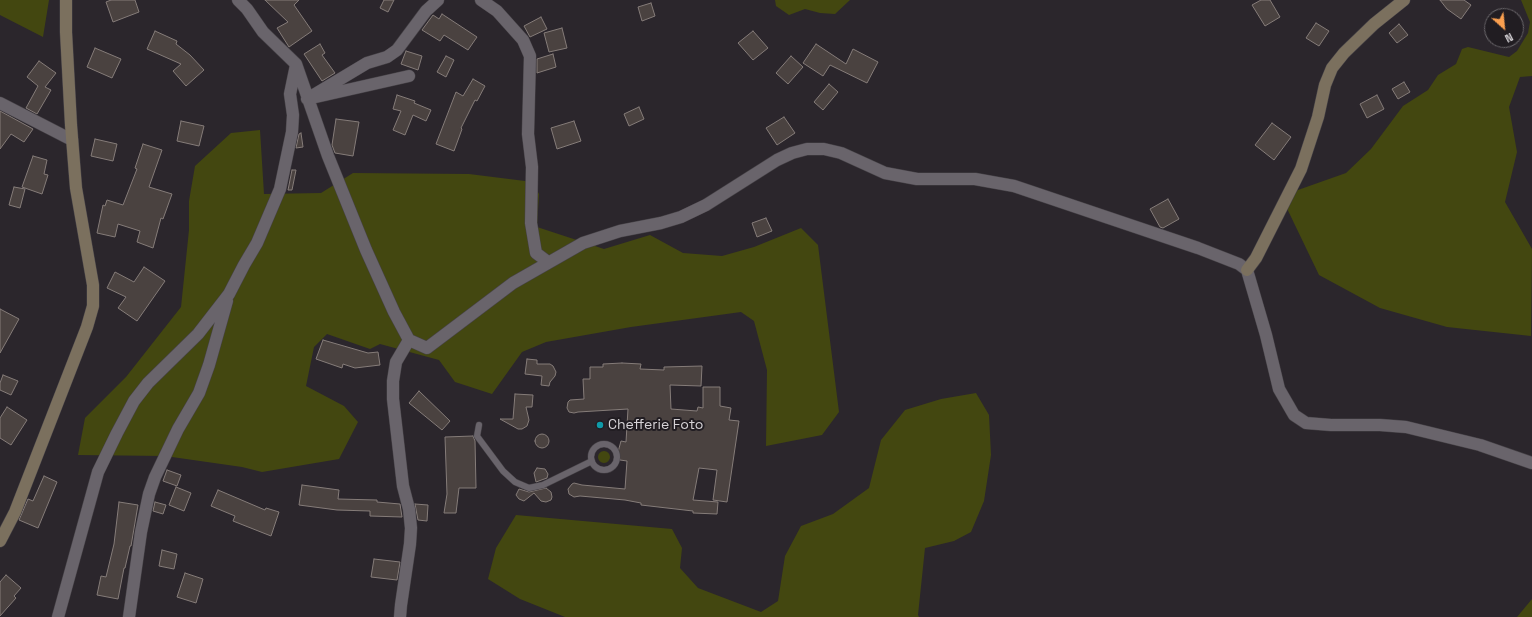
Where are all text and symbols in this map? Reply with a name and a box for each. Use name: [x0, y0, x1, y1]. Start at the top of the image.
north arrow: [1484, 8, 1524, 48]
text: N: [1503, 30, 1515, 46]
place label: Chefferie Foto: [608, 417, 704, 433]
marker: Chefferie Foto: [595, 420, 605, 430]

